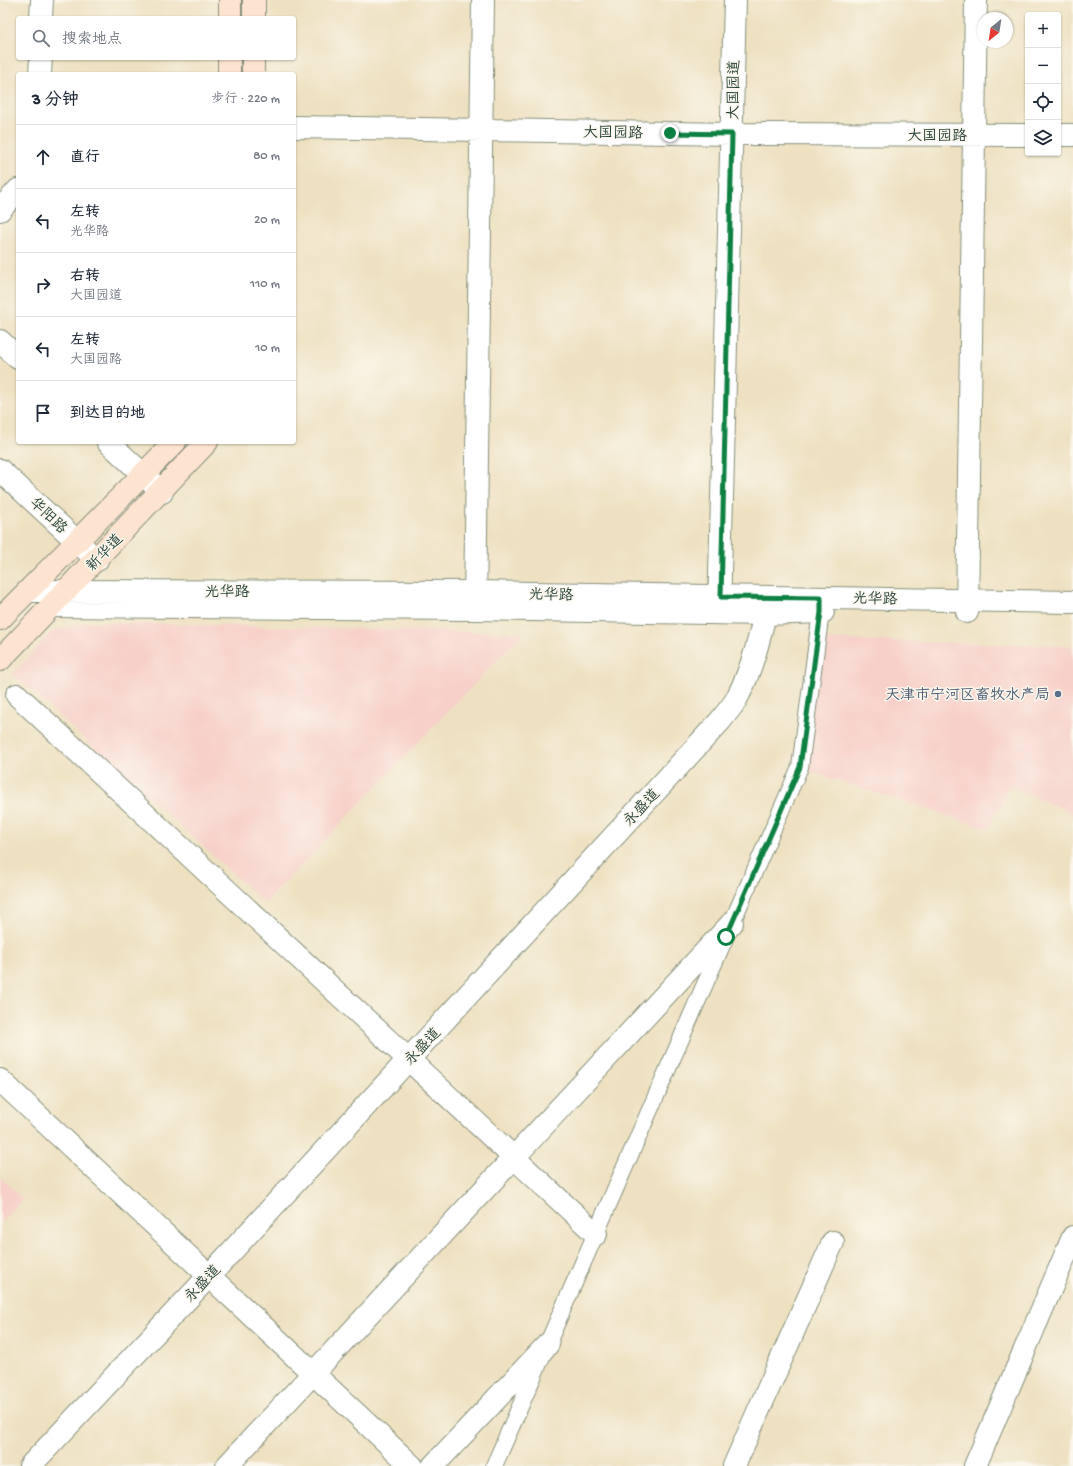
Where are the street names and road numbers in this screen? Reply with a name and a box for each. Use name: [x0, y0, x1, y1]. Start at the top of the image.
street label: 大国园道: [725, 60, 745, 120]
street label: 大国园路: [583, 124, 643, 144]
street label: 大国园路: [907, 128, 967, 146]
street label: 华阳路: [25, 495, 70, 538]
street label: 新华道: [83, 531, 128, 576]
street label: 光华路: [204, 584, 250, 602]
street label: 光华路: [528, 587, 574, 605]
street label: 光华路: [852, 591, 898, 609]
street label: 永盛道: [621, 786, 664, 831]
street label: 永盛道: [402, 1025, 445, 1070]
street label: 永盛道: [182, 1262, 225, 1307]

